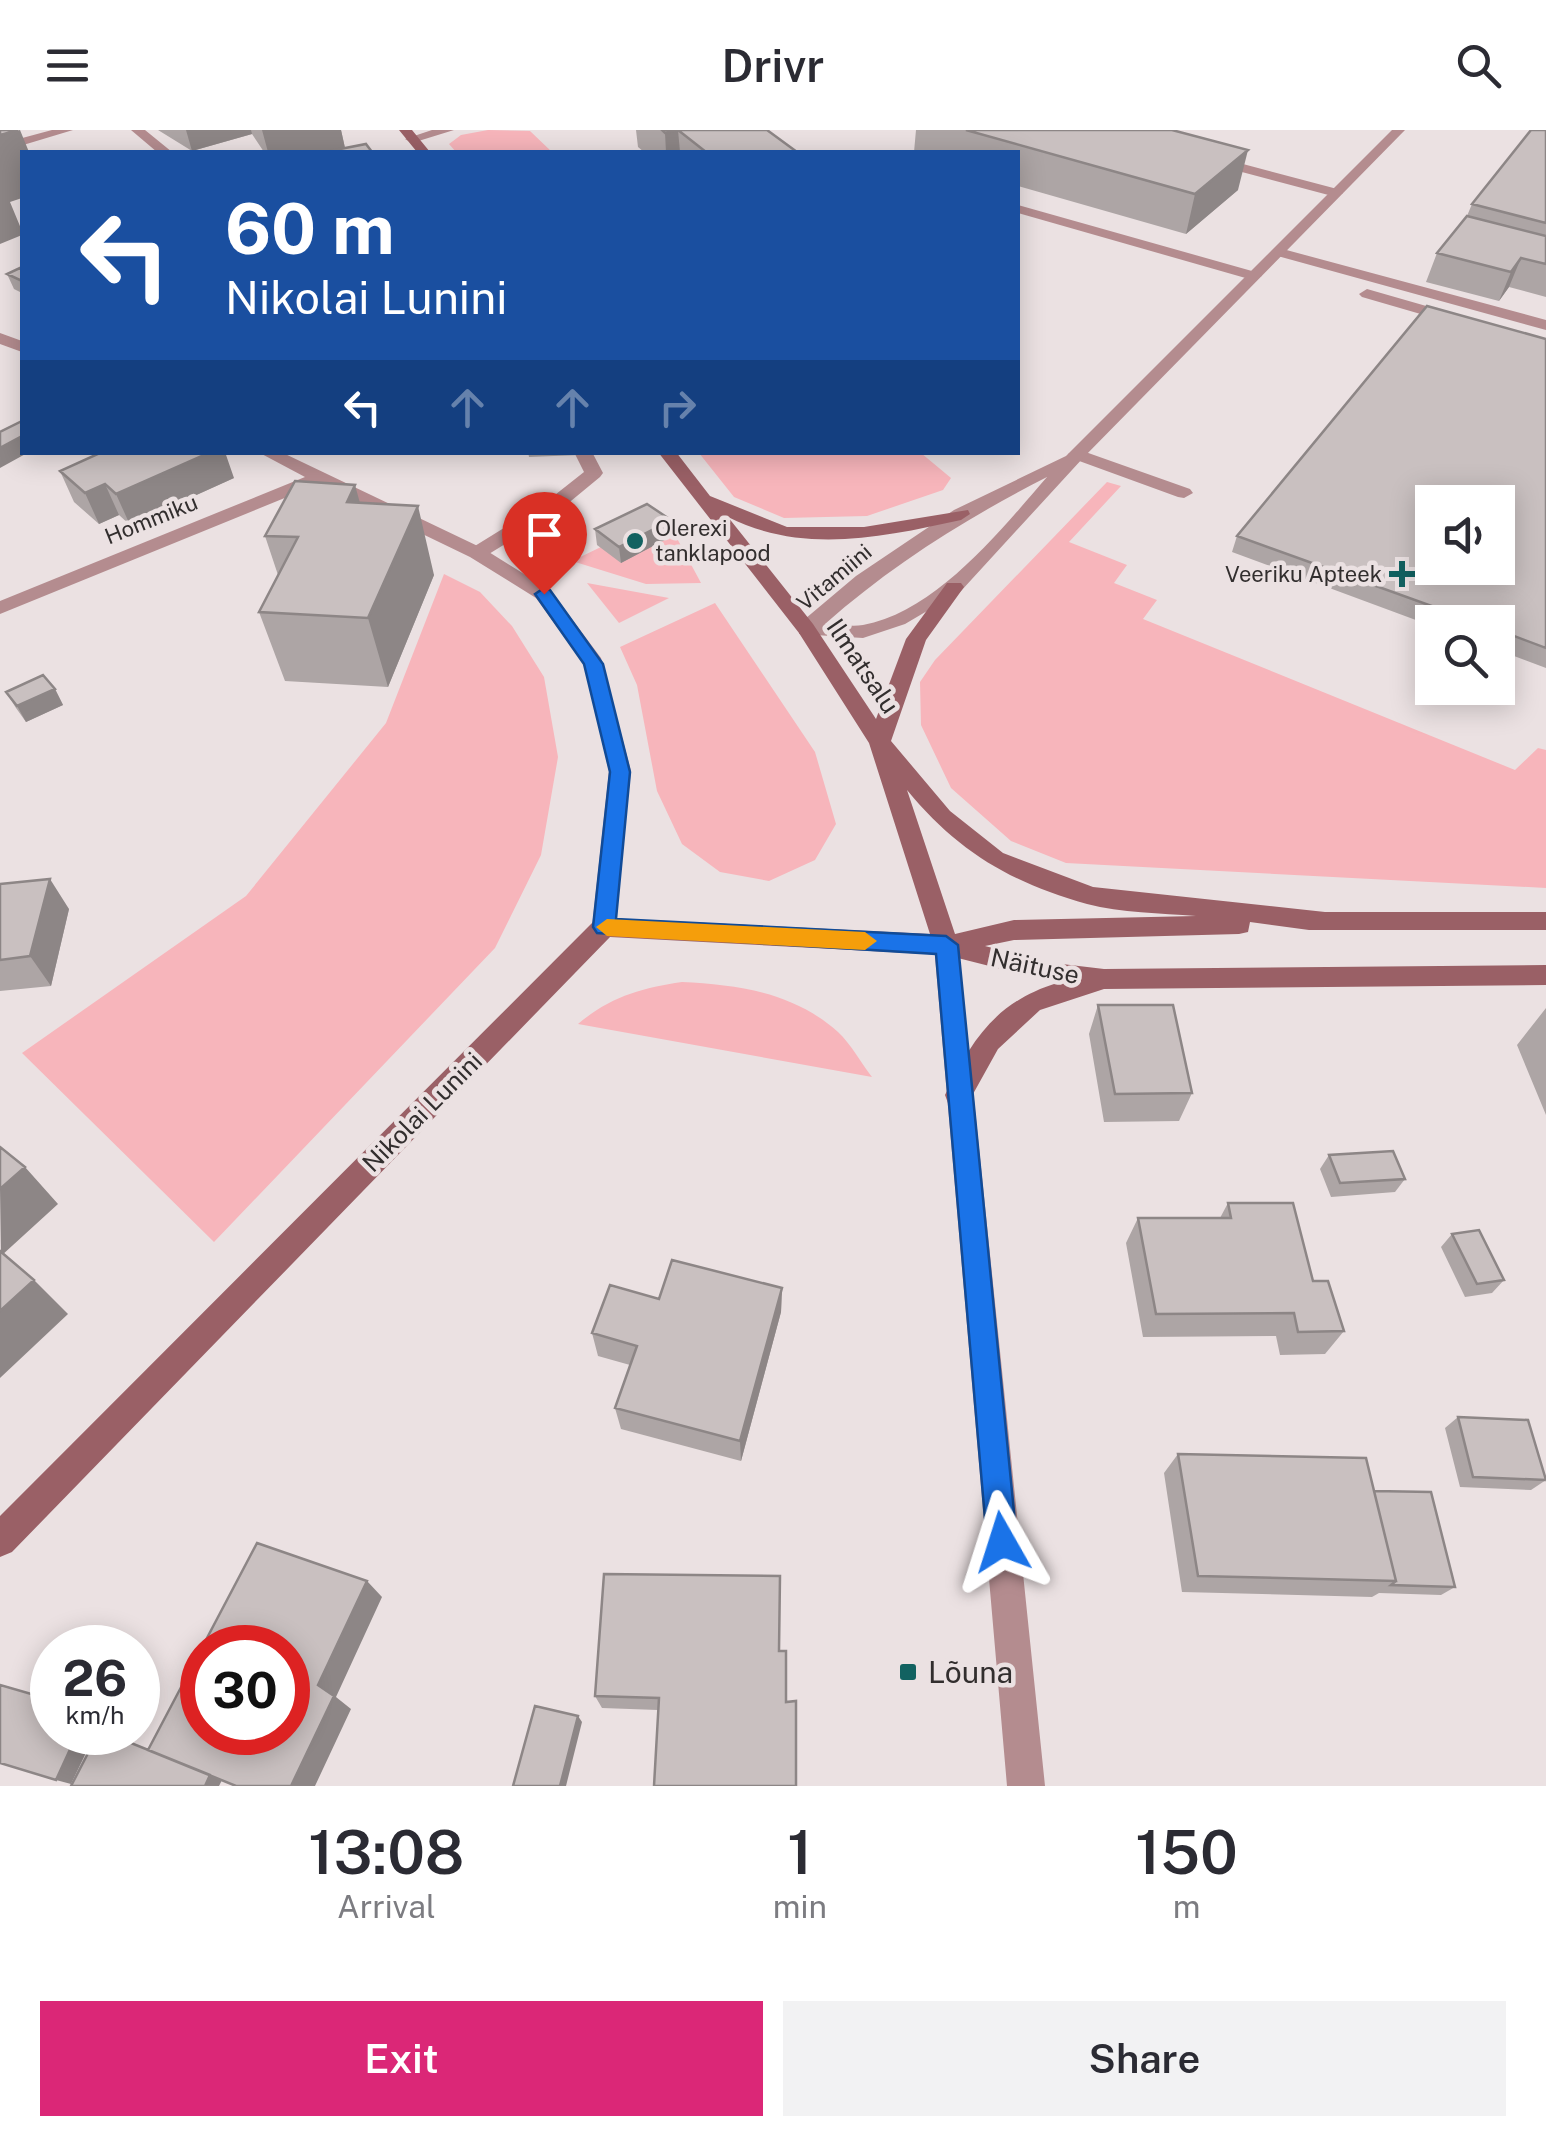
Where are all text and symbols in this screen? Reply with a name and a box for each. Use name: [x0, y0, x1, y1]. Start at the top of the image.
icon: menu: [40, 38, 95, 93]
icon: search: [1451, 38, 1506, 93]
text: Drivr: [722, 39, 824, 92]
text: 60 m: [225, 187, 395, 270]
icon: left: [60, 190, 190, 320]
text: Nikolai Lunini: [225, 271, 507, 324]
icon: left: [335, 380, 390, 435]
icon: ahead: [440, 380, 495, 435]
icon: ahead: [545, 380, 600, 435]
icon: right: [650, 380, 705, 435]
map controls: [1415, 485, 1515, 705]
button: sound: [1415, 485, 1515, 585]
street label: Hommiku: [101, 489, 201, 549]
pin: [502, 492, 587, 595]
icon: arrive: [517, 507, 572, 562]
place label: Olerexi tanklapood: [655, 515, 771, 566]
marker: Olerexi tanklapood: [624, 530, 646, 552]
street label: Vitamiini: [791, 538, 877, 616]
place label: Veeriku Apteek: [1225, 561, 1382, 587]
marker: Veeriku Apteek: [1391, 563, 1413, 585]
button: search: [1415, 605, 1515, 705]
street label: Ilmatsalu: [821, 613, 905, 719]
street label: Näituse: [988, 942, 1082, 990]
street label: Nikolai Lunini: [356, 1046, 488, 1178]
position arrow: [950, 1490, 1054, 1594]
speed limit sign: 30: [180, 1625, 310, 1755]
text: 26: [63, 1648, 127, 1707]
place label: Lõuna: [928, 1654, 1013, 1690]
marker: Lõuna: [897, 1661, 919, 1683]
text: km/h: [66, 1700, 124, 1730]
text: 13:08: [308, 1817, 464, 1888]
text: 1: [787, 1817, 812, 1888]
text: 150: [1135, 1817, 1238, 1888]
text: Arrival: [337, 1888, 436, 1925]
text: min: [773, 1888, 827, 1925]
text: m: [1173, 1888, 1200, 1925]
button: Exit: [40, 2001, 763, 2116]
button: Share: [783, 2001, 1506, 2116]

